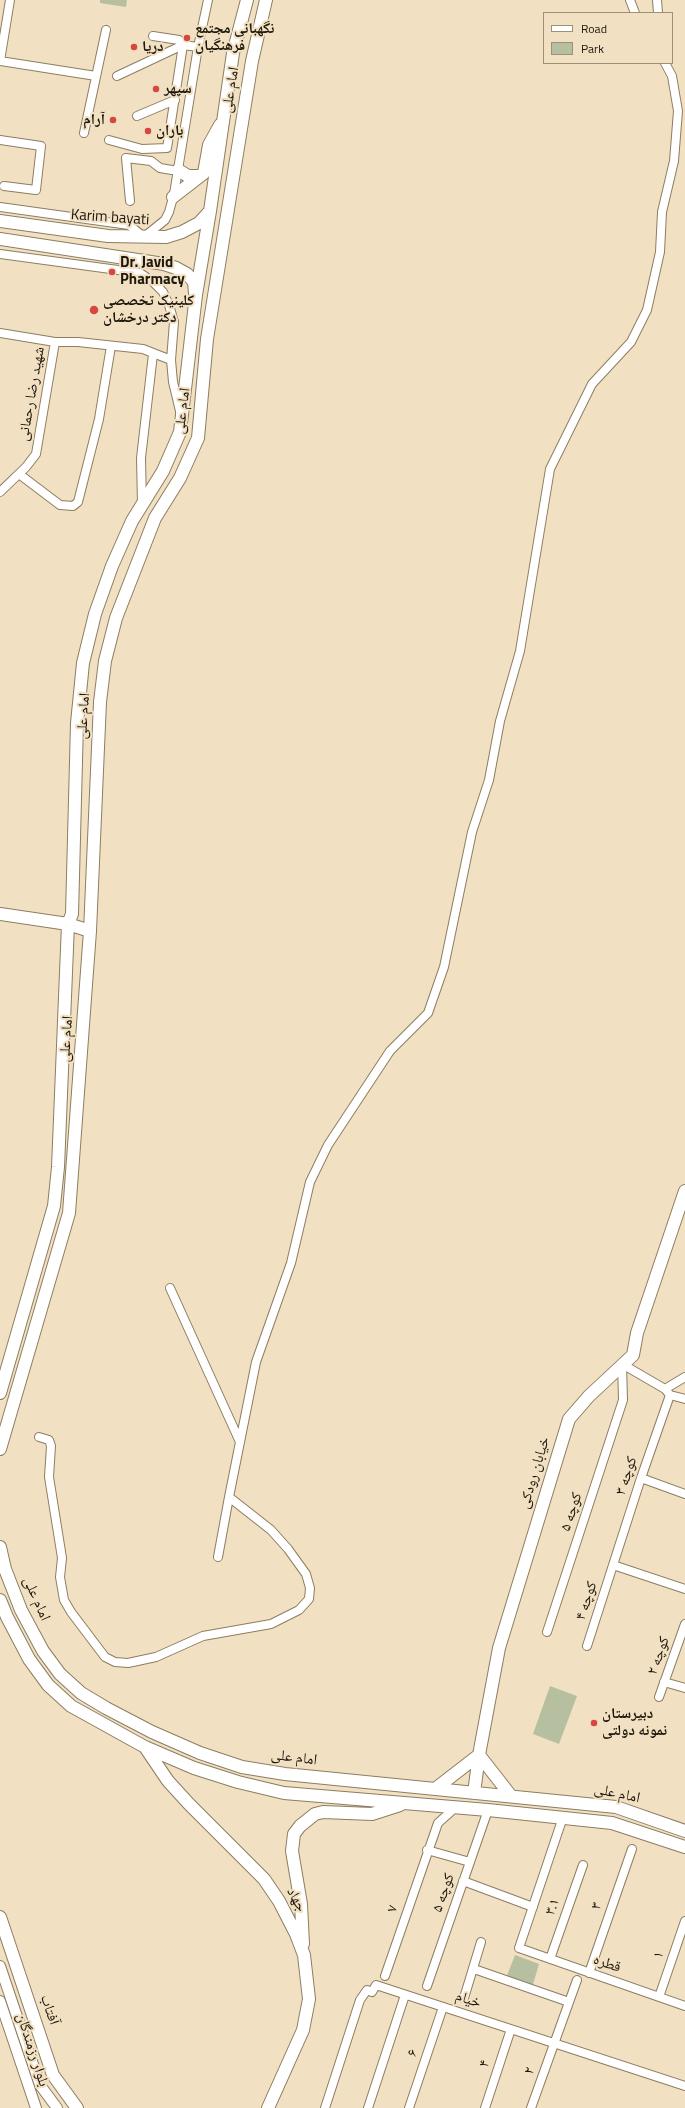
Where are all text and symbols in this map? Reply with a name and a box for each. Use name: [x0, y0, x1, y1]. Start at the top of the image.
legend: [543, 12, 673, 64]
text: Road: [581, 19, 607, 38]
place label: نگهبانی مجتمع فرهنگیان: [195, 20, 274, 55]
marker: نگهبانی مجتمع فرهنگیان: [182, 33, 192, 43]
place label: دریا: [142, 38, 164, 56]
text: Park: [581, 39, 604, 58]
marker: دریا: [129, 42, 139, 52]
street label: امام علی: [218, 66, 244, 114]
place label: سپهر: [164, 80, 192, 98]
marker: سپهر: [151, 84, 161, 94]
place label: آرام: [83, 111, 105, 129]
marker: آرام: [108, 115, 118, 125]
place label: باران: [156, 122, 183, 140]
marker: باران: [143, 126, 153, 136]
street label: Karim bayati: [70, 206, 150, 230]
place label: Dr. Javid Pharmacy: [120, 254, 185, 289]
marker: Dr. Javid Pharmacy: [107, 267, 117, 277]
place label: کلینیک تخصصی دکتر درخشان: [103, 292, 194, 327]
marker: کلینیک تخصصی دکتر درخشان: [88, 304, 100, 316]
street label: شهید رضا رحمانی: [15, 345, 49, 443]
street label: امام علی: [171, 387, 195, 435]
street label: امام علی: [73, 692, 95, 740]
street label: امام علی: [56, 1015, 78, 1063]
street label: خیابان رودکی: [516, 1435, 554, 1511]
street label: کوچه ۳: [612, 1454, 642, 1498]
street label: کوچه ۵: [557, 1490, 587, 1534]
street label: امام علی: [18, 1574, 54, 1624]
street label: کوچه ۴: [572, 1579, 602, 1623]
street label: کوچه ۲: [644, 1634, 674, 1678]
place label: دبیرستان نمونه دولتی: [602, 1705, 667, 1740]
marker: دبیرستان نمونه دولتی: [589, 1718, 599, 1728]
street label: امام علی: [270, 1746, 318, 1770]
street label: امام علی: [592, 1780, 642, 1808]
street label: کوچه ۵: [429, 1871, 459, 1915]
street label: جهاد: [282, 1885, 310, 1915]
street label: ۳.۱: [542, 1896, 564, 1918]
street label: ۳: [587, 1900, 607, 1912]
street label: ۷: [383, 1903, 403, 1915]
street label: ۱: [649, 1949, 669, 1961]
street label: قطره: [591, 1951, 623, 1977]
street label: خیام: [453, 1987, 483, 2013]
street label: آفتاب: [36, 1993, 62, 2027]
street label: بلوار رزمندگان: [12, 2011, 52, 2089]
street label: ۶: [403, 2047, 423, 2059]
street label: ۴: [475, 2058, 495, 2070]
street label: ۲: [520, 2065, 540, 2077]

